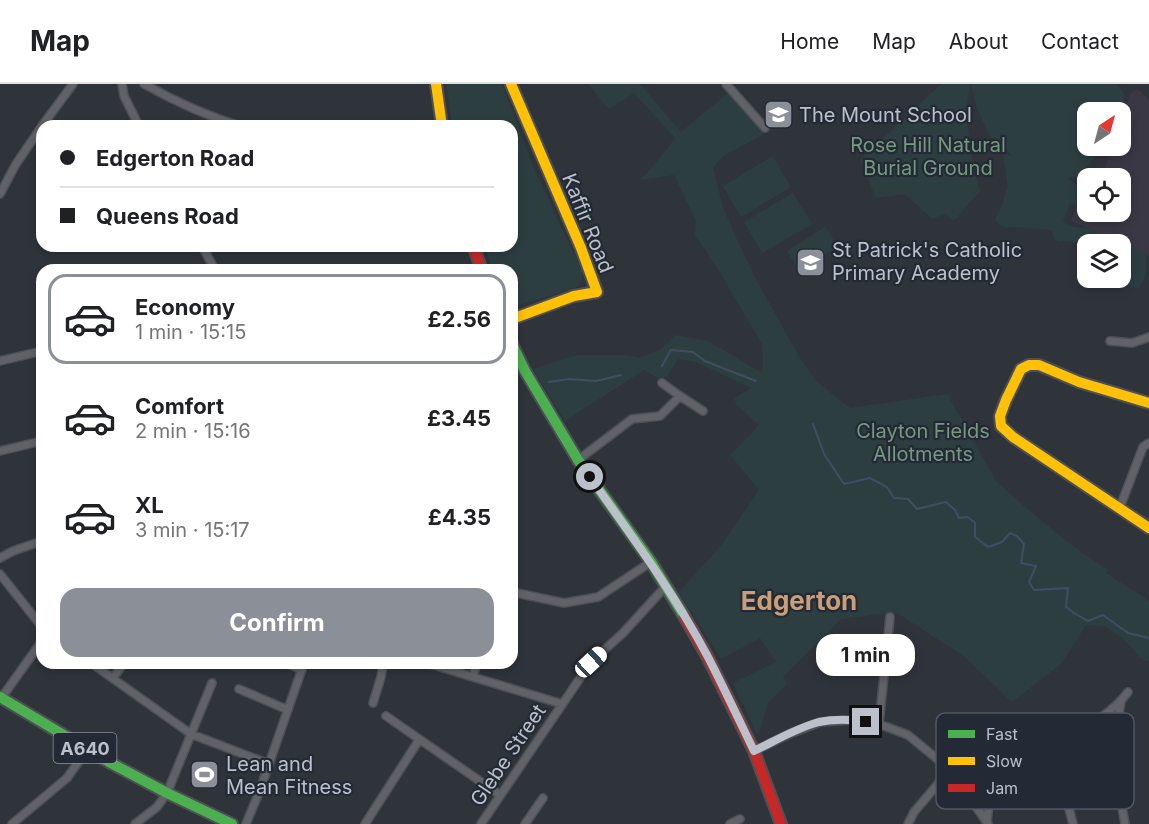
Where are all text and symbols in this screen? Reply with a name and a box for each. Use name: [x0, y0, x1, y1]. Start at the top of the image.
text: Map: [30, 24, 90, 58]
text: Home: [780, 29, 839, 54]
text: Map: [872, 29, 916, 54]
text: About: [949, 29, 1008, 54]
text: Contact: [1041, 29, 1119, 54]
school or university icon: The Mount School: [762, 99, 794, 131]
north arrow: [1077, 102, 1131, 156]
map controls: [1077, 102, 1131, 288]
place label: The Mount School: [799, 103, 972, 127]
park label: Rose Hill Natural Burial Ground: [850, 133, 1006, 180]
text: Edgerton Road: [96, 145, 254, 171]
button: locate: [1077, 168, 1131, 222]
street label: Kaffir Road: [557, 170, 619, 276]
text: Queens Road: [96, 203, 239, 229]
button: layers: [1077, 234, 1131, 288]
place label: St Patrick's Catholic Primary Academy: [832, 238, 1022, 285]
school or university icon: St Patrick's Catholic Primary Academy: [795, 246, 827, 278]
icon: car: [63, 292, 117, 346]
text: Economy: [135, 294, 235, 320]
text: £2.56: [428, 306, 491, 332]
text: 1 min · 15:15: [135, 320, 246, 344]
icon: car: [63, 391, 117, 445]
text: Comfort: [135, 393, 224, 419]
text: £3.45: [427, 405, 491, 431]
text: 2 min · 15:16: [135, 419, 251, 443]
park label: Clayton Fields Allotments: [856, 419, 990, 466]
route start: [576, 463, 603, 490]
icon: car: [63, 490, 117, 544]
text: XL: [135, 492, 164, 518]
text: £4.35: [428, 504, 491, 530]
text: 3 min · 15:17: [135, 518, 250, 542]
district label: Edgerton: [741, 585, 857, 616]
button: Confirm: [60, 588, 494, 657]
callout: 1 min: [816, 635, 916, 677]
car: [572, 643, 610, 681]
text: 1 min: [841, 643, 890, 667]
street label: Glebe Street: [465, 699, 551, 810]
route end: [852, 708, 879, 735]
legend: [936, 713, 1134, 809]
text: Fast: [986, 724, 1018, 744]
road number: A640: [54, 733, 116, 763]
text: Slow: [986, 751, 1023, 771]
place label: Lean and Mean Fitness: [226, 752, 352, 799]
sports icon: Lean and Mean Fitness: [189, 759, 221, 791]
text: Jam: [986, 778, 1018, 798]

